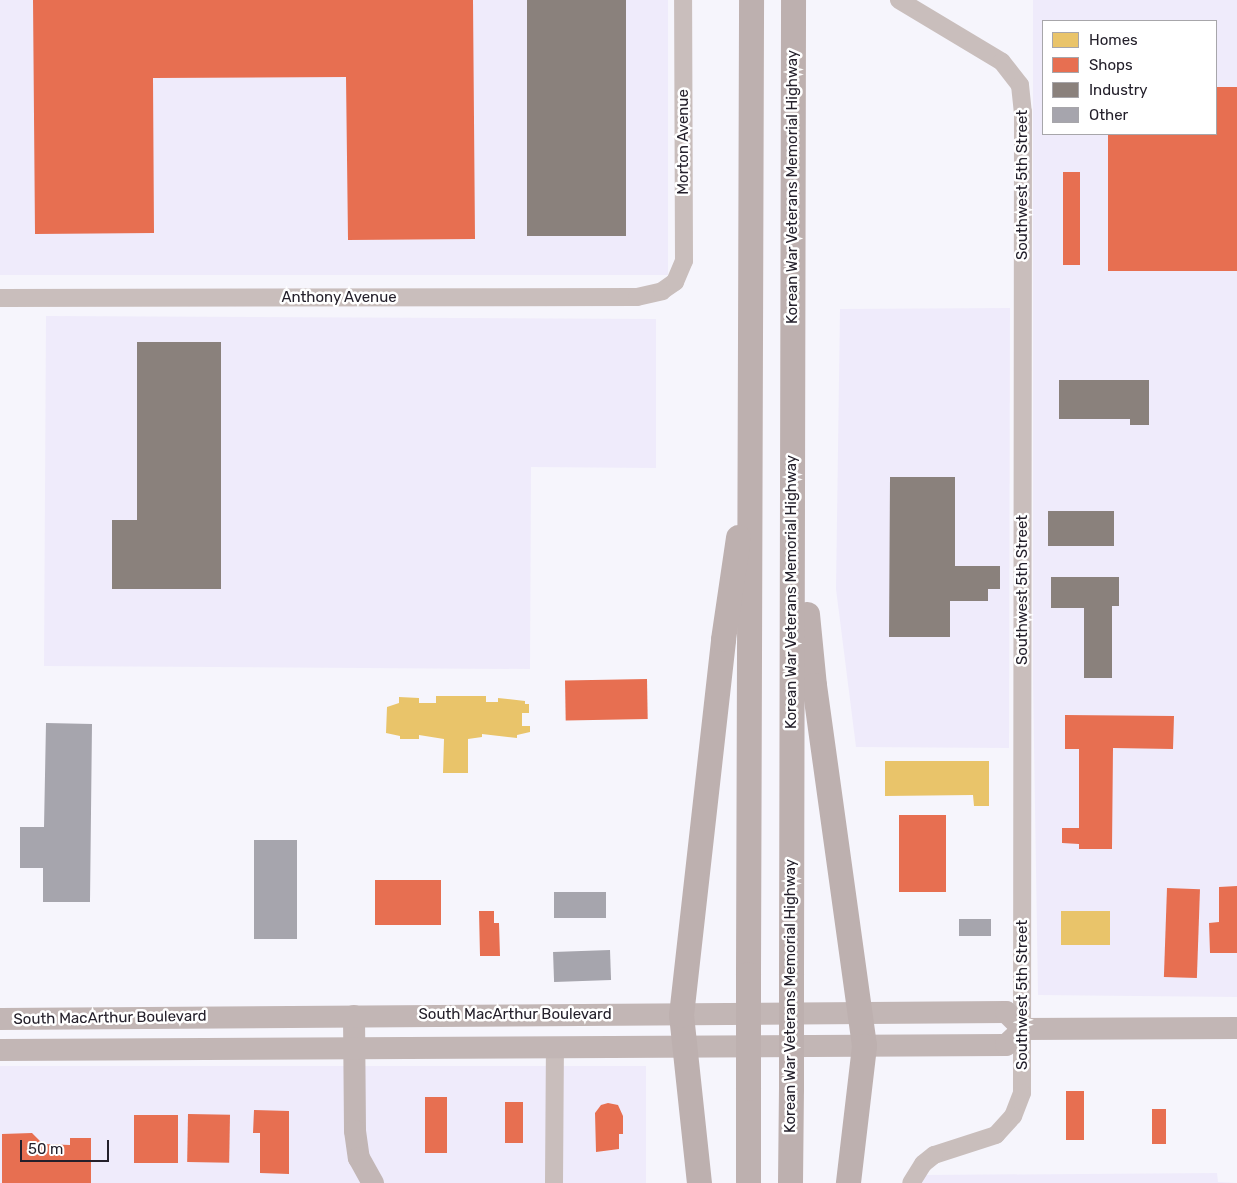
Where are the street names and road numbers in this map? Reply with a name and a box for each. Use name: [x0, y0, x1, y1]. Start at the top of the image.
street label: Korean War Veterans Memorial Highway: [784, 49, 802, 325]
street label: Morton Avenue: [675, 89, 693, 195]
street label: Southwest 5th Street: [1014, 110, 1032, 260]
street label: Anthony Avenue: [281, 289, 397, 307]
street label: Korean War Veterans Memorial Highway: [783, 454, 801, 730]
street label: Southwest 5th Street: [1014, 515, 1032, 665]
street label: Korean War Veterans Memorial Highway: [782, 858, 800, 1134]
street label: Southwest 5th Street: [1014, 920, 1032, 1070]
street label: South MacArthur Boulevard: [418, 1006, 612, 1024]
street label: South MacArthur Boulevard: [13, 1007, 207, 1029]

